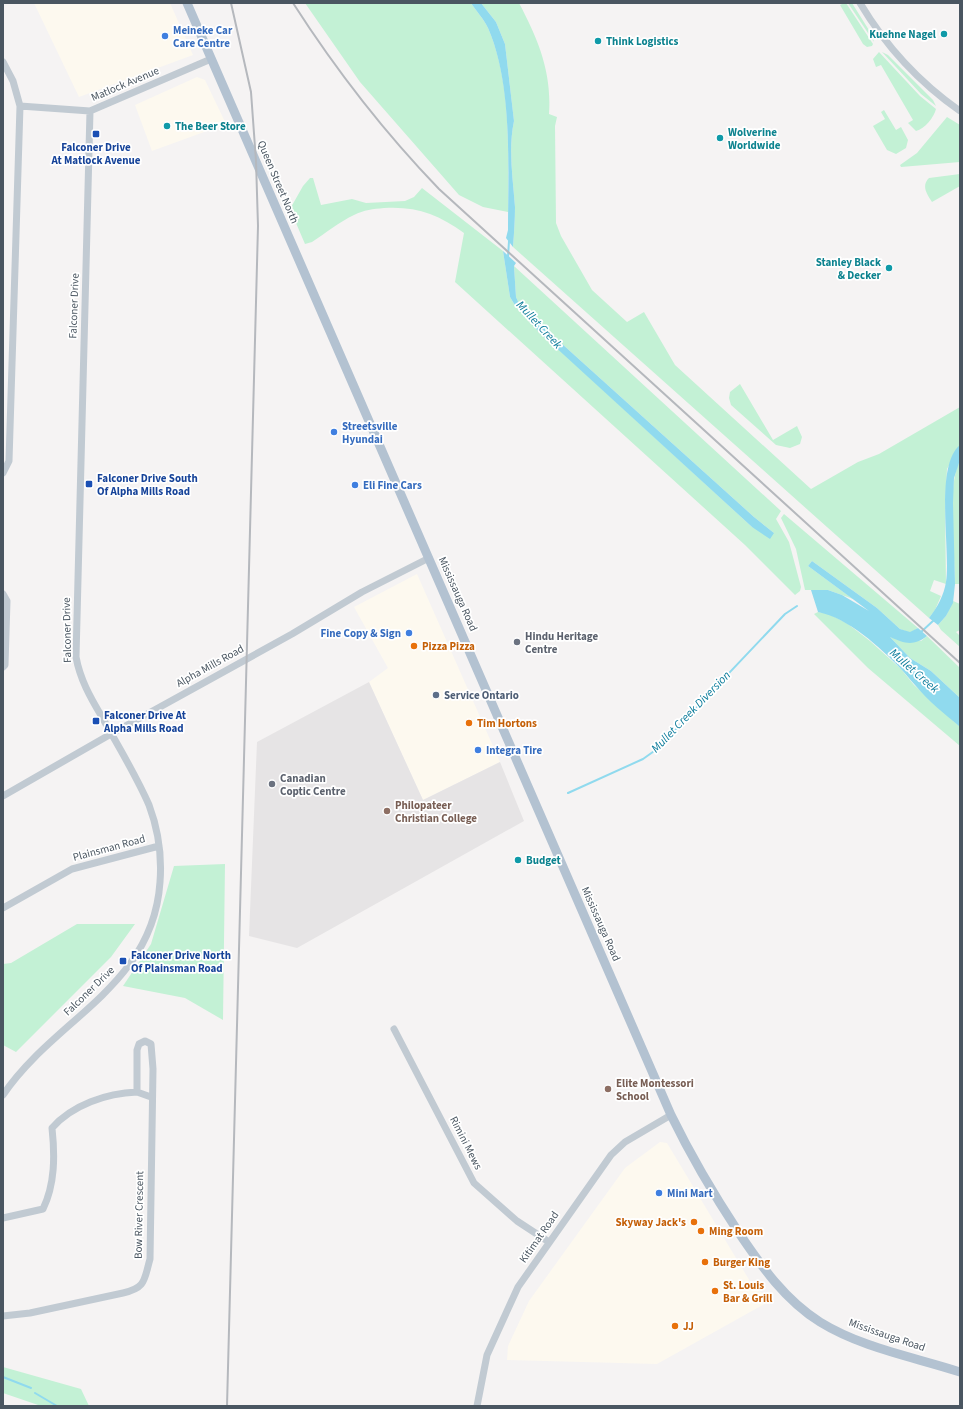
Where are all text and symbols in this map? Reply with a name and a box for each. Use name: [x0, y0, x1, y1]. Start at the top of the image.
place label: Meineke Car Care Centre: [173, 23, 233, 51]
place label: Kuehne Nagel: [869, 27, 937, 42]
marker: Kuehne Nagel: [939, 29, 949, 39]
marker: Meineke Car Care Centre: [160, 31, 170, 41]
place label: Think Logistics: [606, 34, 679, 49]
marker: Think Logistics: [593, 36, 603, 46]
street label: Matlock Avenue: [89, 63, 162, 105]
place label: The Beer Store: [175, 119, 246, 134]
marker: The Beer Store: [162, 121, 172, 131]
place label: Wolverine Worldwide: [728, 125, 781, 153]
marker: Falconer Drive At Matlock Avenue: [91, 129, 101, 139]
marker: Wolverine Worldwide: [715, 133, 725, 143]
street label: Queen Street North: [254, 138, 302, 226]
place label: Falconer Drive At Matlock Avenue: [50, 140, 141, 168]
place label: Stanley Black & Decker: [816, 255, 882, 283]
marker: Stanley Black & Decker: [884, 263, 894, 273]
street label: Falconer Drive: [65, 272, 83, 339]
water label: Mullet Creek: [512, 297, 566, 353]
place label: Streetsville Hyundai: [342, 419, 398, 447]
marker: Streetsville Hyundai: [329, 427, 339, 437]
place label: Falconer Drive South Of Alpha Mills Road: [97, 471, 198, 499]
place label: Eli Fine Cars: [363, 478, 422, 493]
marker: Falconer Drive South Of Alpha Mills Road: [84, 479, 94, 489]
marker: Eli Fine Cars: [350, 480, 360, 490]
street label: Mississauga Road: [435, 554, 481, 634]
street label: Falconer Drive: [59, 597, 75, 663]
place label: Fine Copy & Sign: [321, 626, 401, 641]
marker: Fine Copy & Sign: [404, 628, 414, 638]
place label: Hindu Heritage Centre: [525, 629, 598, 657]
marker: Hindu Heritage Centre: [512, 637, 522, 647]
place label: Pizza Pizza: [422, 639, 475, 654]
street label: Alpha Mills Road: [173, 641, 247, 691]
marker: Pizza Pizza: [409, 641, 419, 651]
water label: Mullet Creek: [886, 645, 943, 697]
water label: Mullet Creek Diversion: [647, 667, 735, 757]
place label: Service Ontario: [444, 688, 519, 703]
marker: Service Ontario: [431, 690, 441, 700]
place label: Falconer Drive At Alpha Mills Road: [103, 708, 187, 736]
marker: Falconer Drive At Alpha Mills Road: [91, 716, 101, 726]
place label: Tim Hortons: [477, 716, 537, 731]
marker: Tim Hortons: [464, 718, 474, 728]
place label: Integra Tire: [486, 743, 543, 758]
marker: Integra Tire: [473, 745, 483, 755]
place label: Canadian Coptic Centre: [280, 771, 346, 799]
marker: Canadian Coptic Centre: [267, 779, 277, 789]
place label: Philopateer Christian College: [395, 798, 477, 826]
marker: Philopateer Christian College: [382, 806, 392, 816]
street label: Plainsman Road: [71, 831, 147, 865]
place label: Budget: [526, 853, 561, 868]
marker: Budget: [513, 855, 523, 865]
street label: Mississauga Road: [578, 884, 624, 964]
place label: Falconer Drive North Of Plainsman Road: [131, 948, 231, 976]
marker: Falconer Drive North Of Plainsman Road: [118, 956, 128, 966]
street label: Falconer Drive: [60, 962, 118, 1019]
place label: Elite Montessori School: [616, 1076, 694, 1104]
marker: Elite Montessori School: [603, 1084, 613, 1094]
street label: Rimini Mews: [446, 1114, 486, 1172]
street label: Bow River Crescent: [131, 1171, 147, 1259]
place label: Mini Mart: [667, 1186, 714, 1201]
marker: Mini Mart: [654, 1188, 664, 1198]
street label: Kitimat Road: [516, 1208, 562, 1266]
place label: Skyway Jack's: [615, 1215, 686, 1230]
marker: Skyway Jack's: [689, 1217, 699, 1227]
place label: Ming Room: [709, 1224, 763, 1239]
marker: Ming Room: [696, 1226, 706, 1236]
place label: Burger King: [713, 1255, 770, 1270]
marker: Burger King: [700, 1257, 710, 1267]
place label: St. Louis Bar & Grill: [723, 1278, 773, 1306]
marker: St. Louis Bar & Grill: [710, 1286, 720, 1296]
street label: Mississauga Road: [847, 1315, 927, 1355]
place label: JJ: [683, 1319, 694, 1334]
marker: JJ: [670, 1321, 680, 1331]

